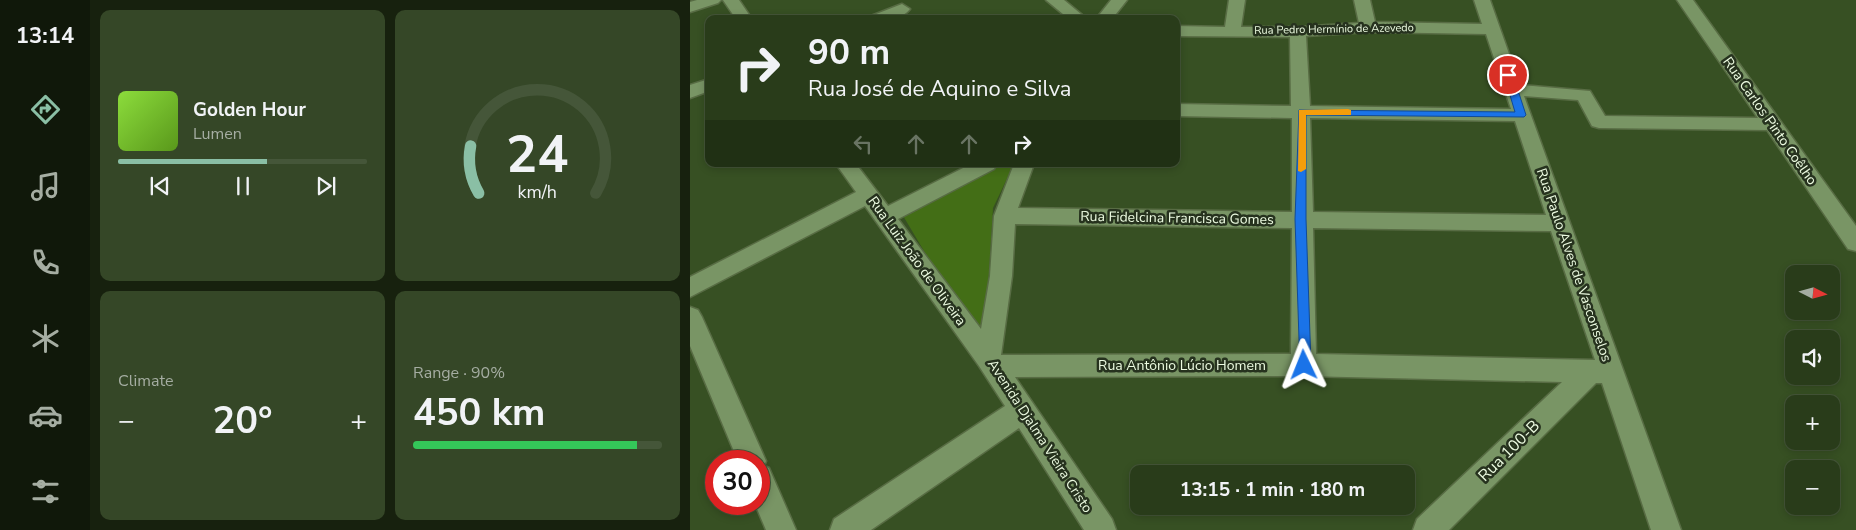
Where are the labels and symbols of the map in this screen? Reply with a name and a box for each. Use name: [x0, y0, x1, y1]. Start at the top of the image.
street label: Rua Pedro Hermínio de Azevedo: [1254, 20, 1414, 38]
street label: Rua Carlos Pinto Coêlho: [1719, 53, 1822, 189]
pin: [1487, 54, 1529, 96]
street label: Rua Paulo Alves de Vasconselos: [1532, 166, 1616, 365]
street label: Rua Luiz João de Oliveira: [864, 193, 970, 329]
street label: Rua Fidelcina Francisca Gomes: [1080, 207, 1274, 229]
north arrow: [1785, 265, 1840, 320]
position arrow: [1277, 338, 1329, 390]
street label: Avenida Djalma Vieira Cristo: [983, 356, 1097, 517]
street label: Rua Antônio Lúcio Homem: [1098, 356, 1266, 375]
street label: Rua 100-B: [1473, 415, 1545, 487]
speed limit sign: 30: [705, 450, 770, 515]

